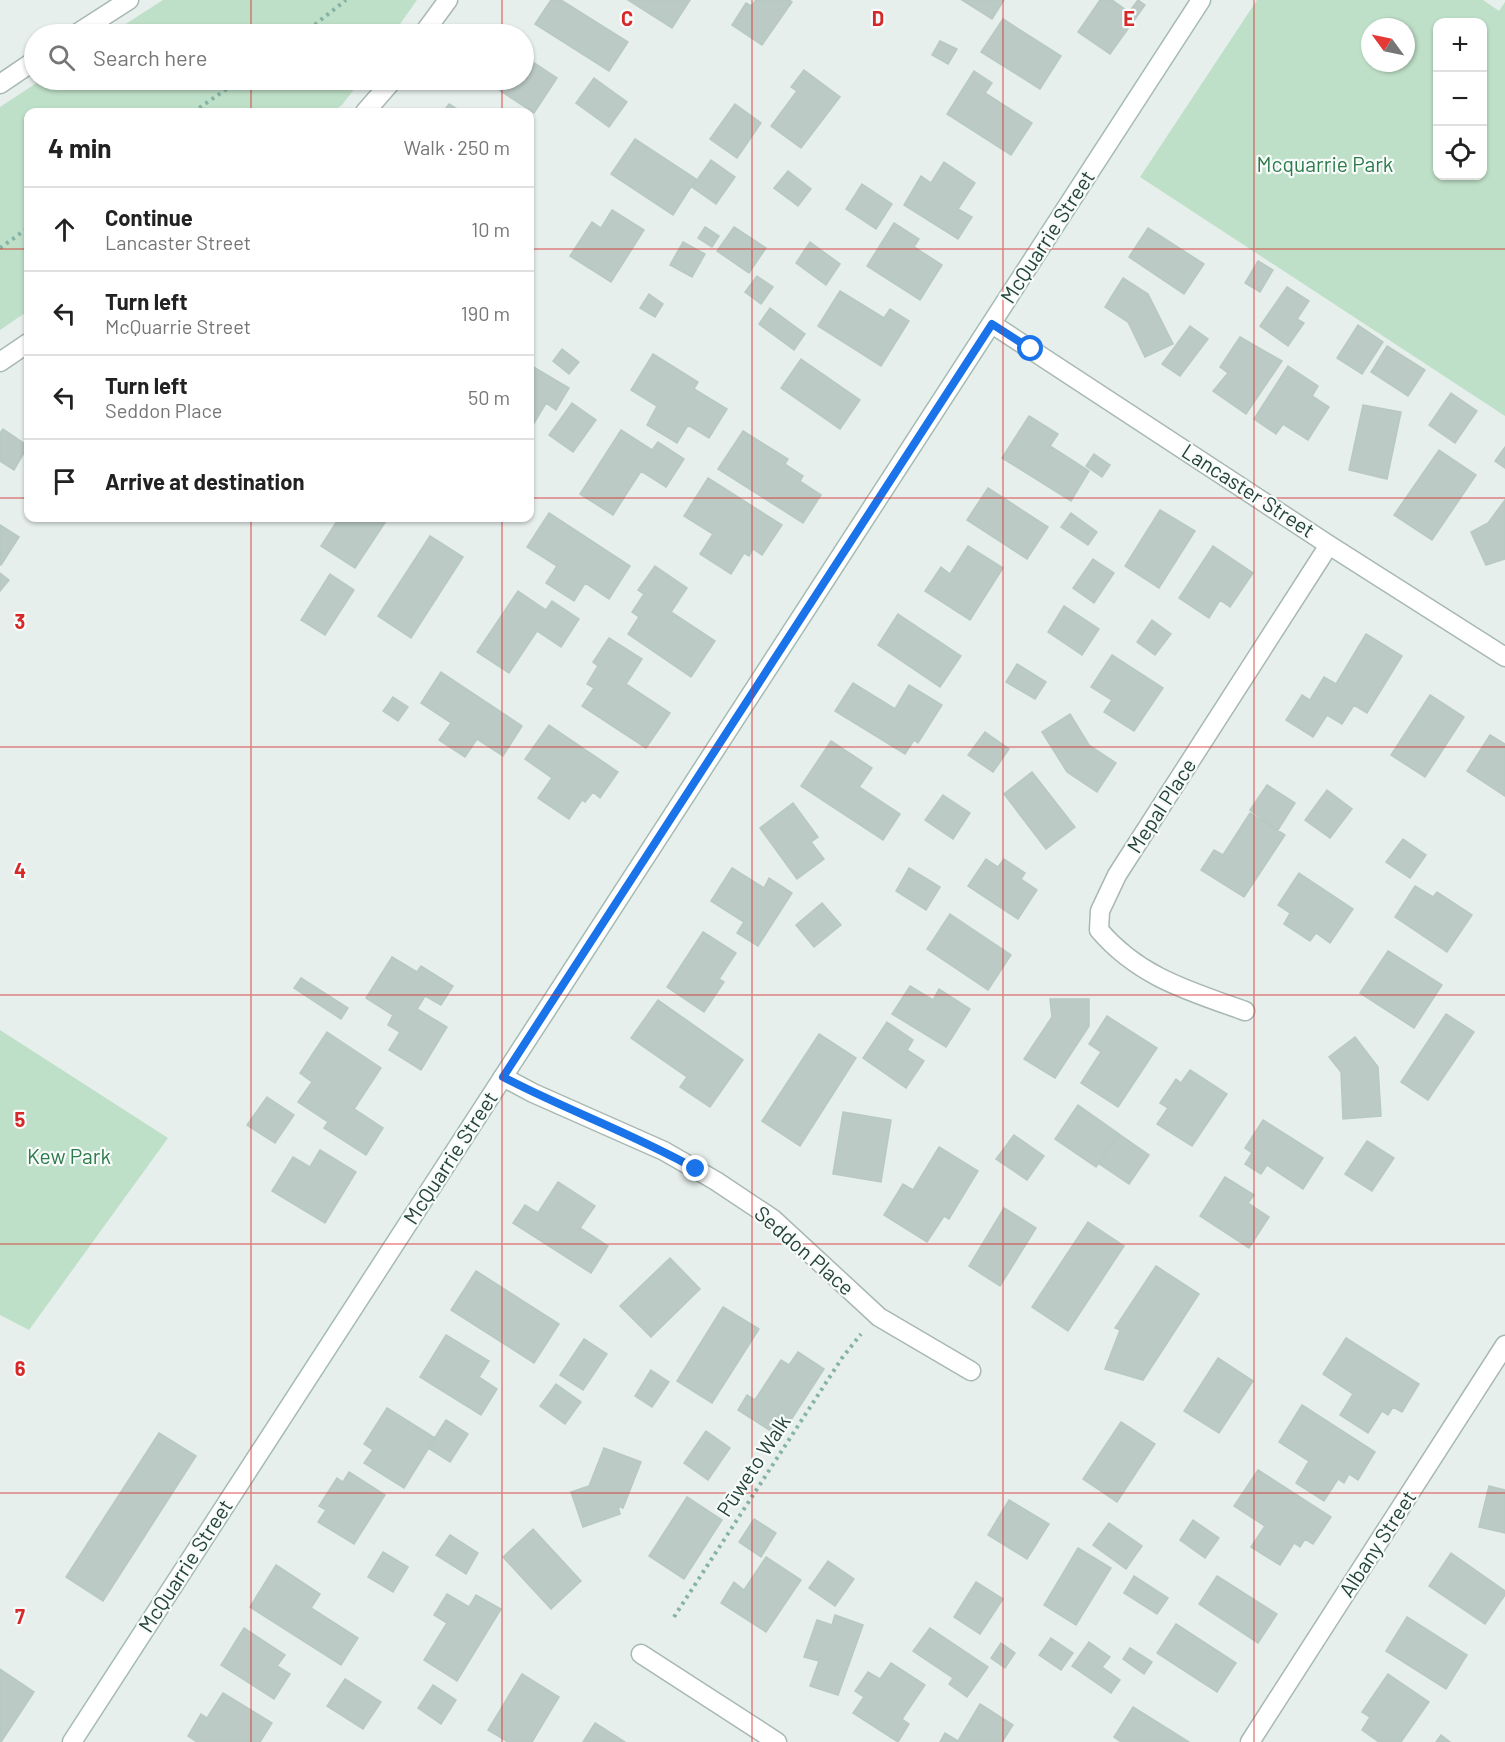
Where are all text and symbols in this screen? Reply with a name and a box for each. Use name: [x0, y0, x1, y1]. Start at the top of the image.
text: C: [621, 6, 633, 30]
text: D: [872, 6, 884, 30]
text: E: [1123, 6, 1135, 30]
north arrow: [1361, 18, 1415, 72]
map controls: [1433, 18, 1487, 180]
button: +: [1433, 18, 1487, 72]
search box: [24, 24, 534, 90]
icon: search: [45, 41, 78, 74]
text: Search here: [93, 44, 207, 70]
button: −: [1433, 72, 1487, 126]
button: locate: [1433, 126, 1487, 180]
text: 4 min: [48, 132, 112, 163]
text: Walk · 250 m: [404, 135, 510, 159]
park label: Mcquarrie Park: [1257, 151, 1393, 176]
street label: McQuarrie Street: [994, 165, 1099, 307]
text: Continue: [105, 204, 193, 230]
icon: ahead: [48, 213, 81, 246]
text: 10 m: [471, 217, 510, 241]
text: Lancaster Street: [105, 230, 251, 254]
text: Turn left: [105, 288, 188, 314]
icon: left: [48, 297, 81, 330]
text: 190 m: [461, 301, 510, 325]
text: McQuarrie Street: [105, 314, 251, 338]
route start: [1017, 335, 1043, 361]
text: Turn left: [105, 372, 188, 398]
icon: left: [48, 381, 81, 414]
text: 50 m: [468, 385, 510, 409]
text: Seddon Place: [105, 398, 223, 422]
street label: Lancaster Street: [1178, 438, 1320, 542]
icon: arrive: [48, 465, 81, 498]
text: Arrive at destination: [105, 468, 304, 494]
text: 3: [15, 609, 25, 633]
street label: Mepal Place: [1121, 753, 1201, 857]
text: 4: [14, 858, 26, 882]
street label: McQuarrie Street: [397, 1086, 502, 1228]
text: 5: [15, 1107, 26, 1131]
park label: Kew Park: [27, 1143, 111, 1168]
route end: [682, 1155, 708, 1181]
street label: Seddon Place: [750, 1200, 860, 1300]
text: 6: [15, 1356, 26, 1380]
street label: Pūweto Walk: [711, 1410, 795, 1521]
street label: Albany Street: [1333, 1485, 1420, 1601]
street label: McQuarrie Street: [132, 1494, 237, 1636]
text: 7: [15, 1604, 25, 1628]

